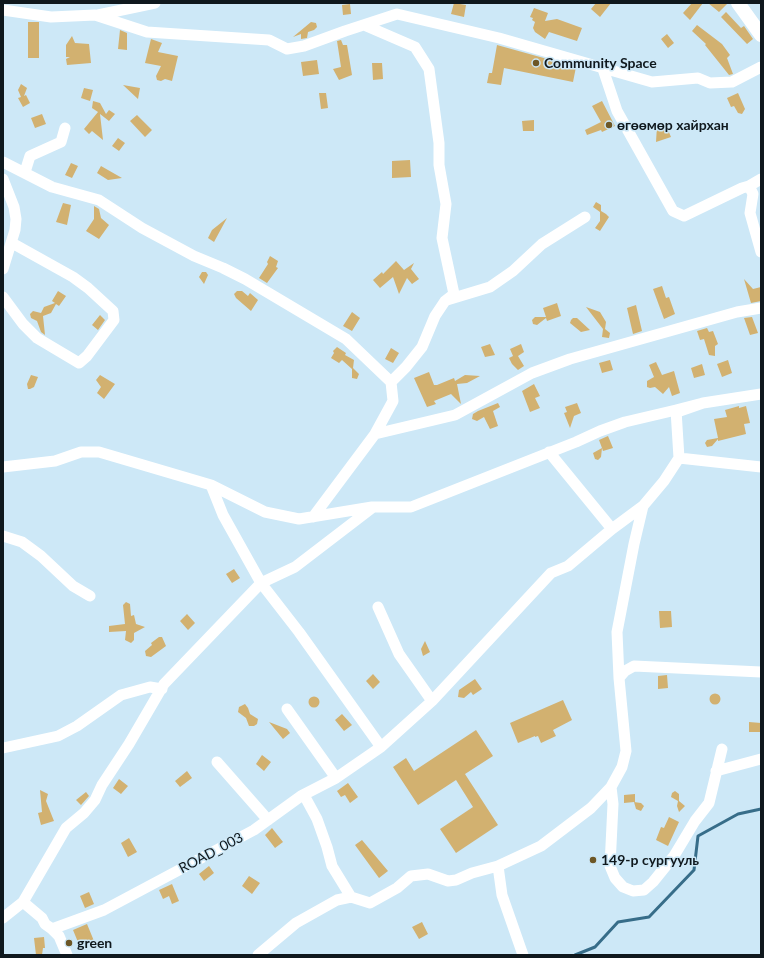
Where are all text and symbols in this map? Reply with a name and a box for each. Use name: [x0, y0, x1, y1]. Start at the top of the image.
place label: Community Space: [544, 55, 657, 71]
marker: Community Space: [531, 58, 541, 68]
place label: өгөөмөр хайрхан: [617, 117, 729, 133]
marker: өгөөмөр хайрхан: [604, 120, 614, 130]
street label: ROAD_003: [176, 829, 246, 877]
place label: 149-р сургууль: [601, 852, 699, 868]
marker: 149-р сургууль: [588, 855, 598, 865]
place label: green: [77, 935, 112, 951]
marker: green: [64, 938, 74, 948]

